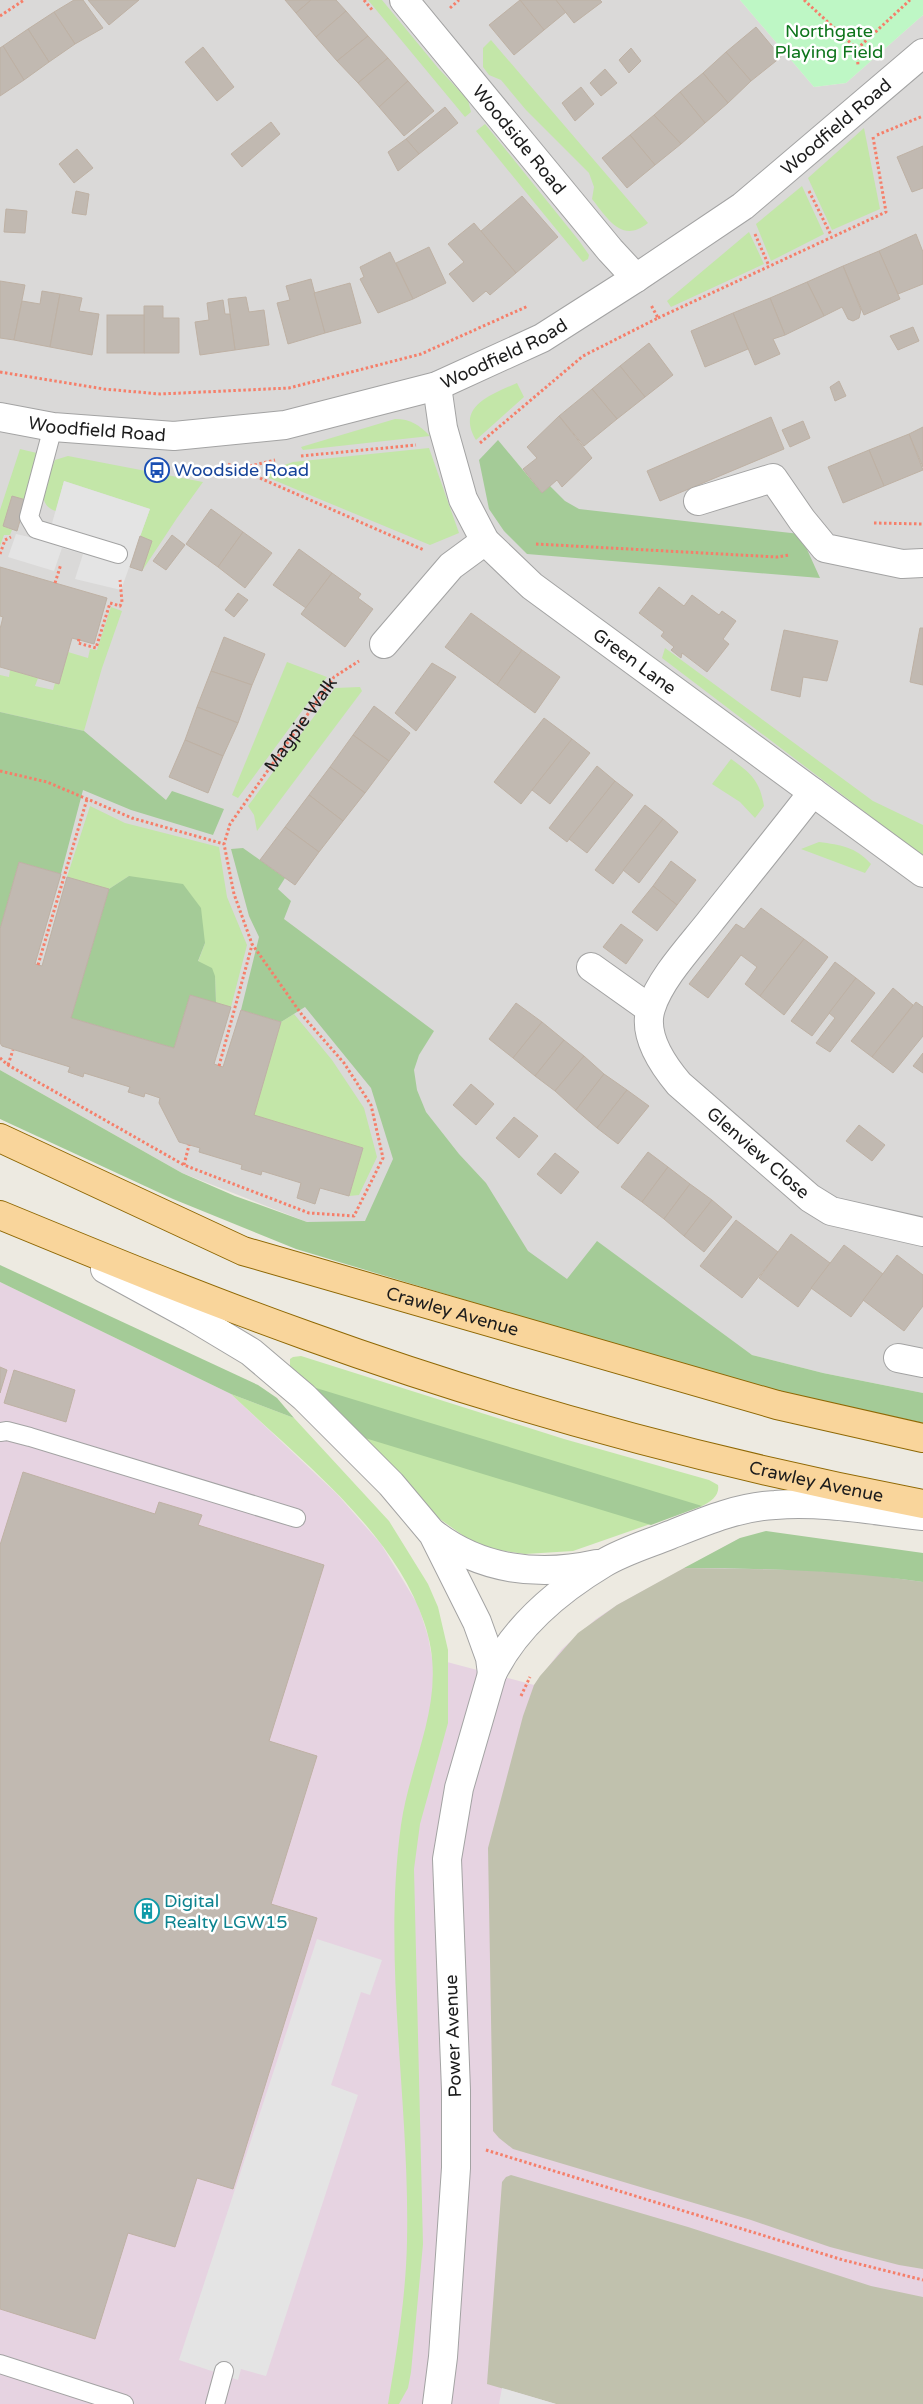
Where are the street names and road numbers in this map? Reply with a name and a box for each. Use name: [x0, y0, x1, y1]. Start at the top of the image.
street label: Woodfield Road: [776, 74, 896, 180]
street label: Woodside Road: [468, 80, 571, 199]
street label: Woodfield Road: [437, 314, 571, 394]
street label: Woodfield Road: [26, 412, 167, 446]
street label: Green Lane: [589, 623, 681, 699]
street label: Magpie Walk: [259, 672, 342, 776]
street label: Glenview Close: [702, 1102, 814, 1203]
street label: Crawley Avenue: [384, 1282, 521, 1341]
street label: Crawley Avenue: [747, 1456, 885, 1507]
street label: Power Avenue: [440, 1974, 466, 2098]

